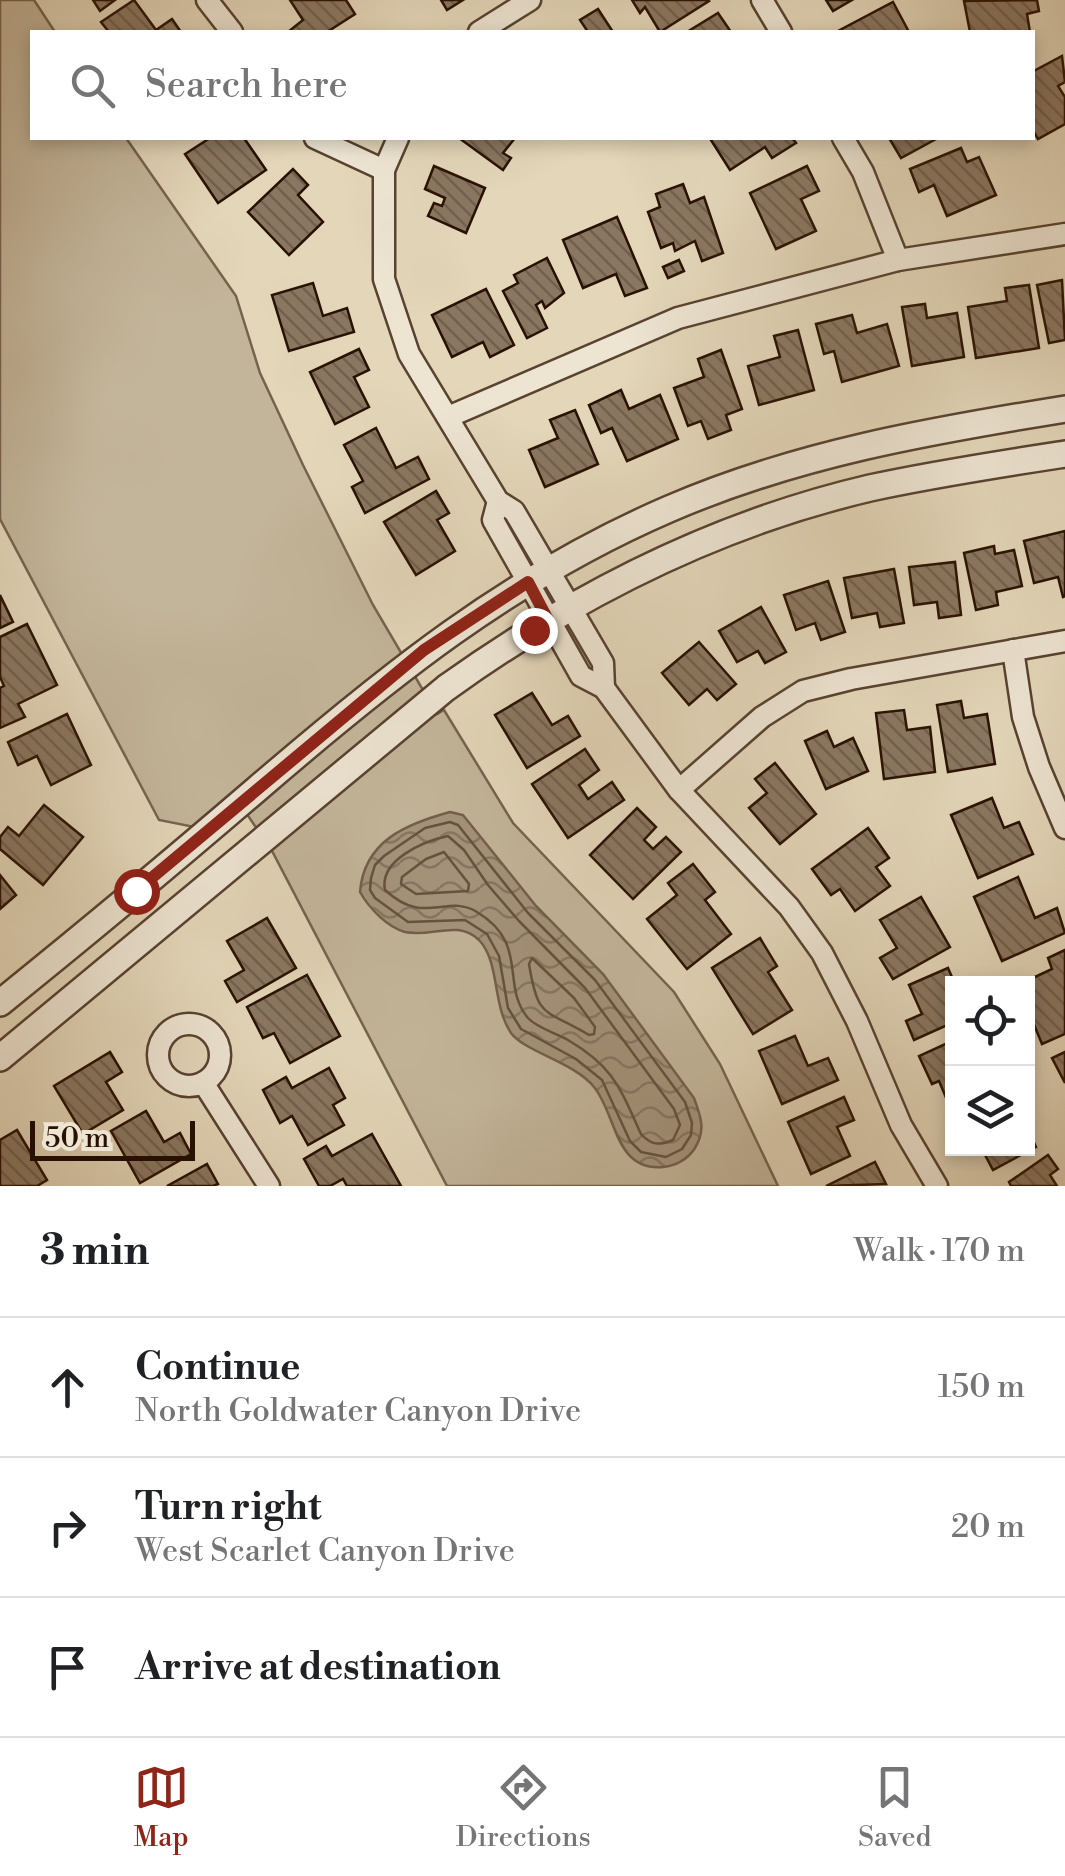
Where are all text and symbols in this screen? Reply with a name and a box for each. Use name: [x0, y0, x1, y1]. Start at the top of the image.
search box: [30, 30, 1035, 140]
icon: search: [65, 58, 120, 113]
text: Search here: [145, 62, 348, 109]
route end: [512, 608, 558, 654]
route start: [114, 869, 160, 915]
map controls: [945, 976, 1035, 1156]
button: locate: [945, 976, 1035, 1066]
button: layers: [945, 1066, 1035, 1156]
scale bar: [30, 1116, 195, 1160]
text: 50 m: [45, 1121, 109, 1156]
text: 3 min: [40, 1225, 149, 1278]
text: Walk · 170 m: [854, 1231, 1025, 1271]
text: Continue: [135, 1344, 300, 1391]
icon: ahead: [40, 1360, 95, 1415]
text: 150 m: [938, 1367, 1025, 1407]
text: North Goldwater Canyon Drive: [135, 1391, 581, 1431]
text: Turn right: [135, 1484, 321, 1531]
icon: right: [40, 1500, 95, 1555]
text: 20 m: [951, 1507, 1025, 1547]
text: West Scarlet Canyon Drive: [135, 1531, 515, 1571]
icon: arrive: [40, 1640, 95, 1695]
text: Arrive at destination: [135, 1644, 501, 1691]
tab: Map: [134, 1760, 189, 1855]
tab: Directions: [456, 1760, 591, 1855]
tab: Saved: [858, 1760, 931, 1855]

